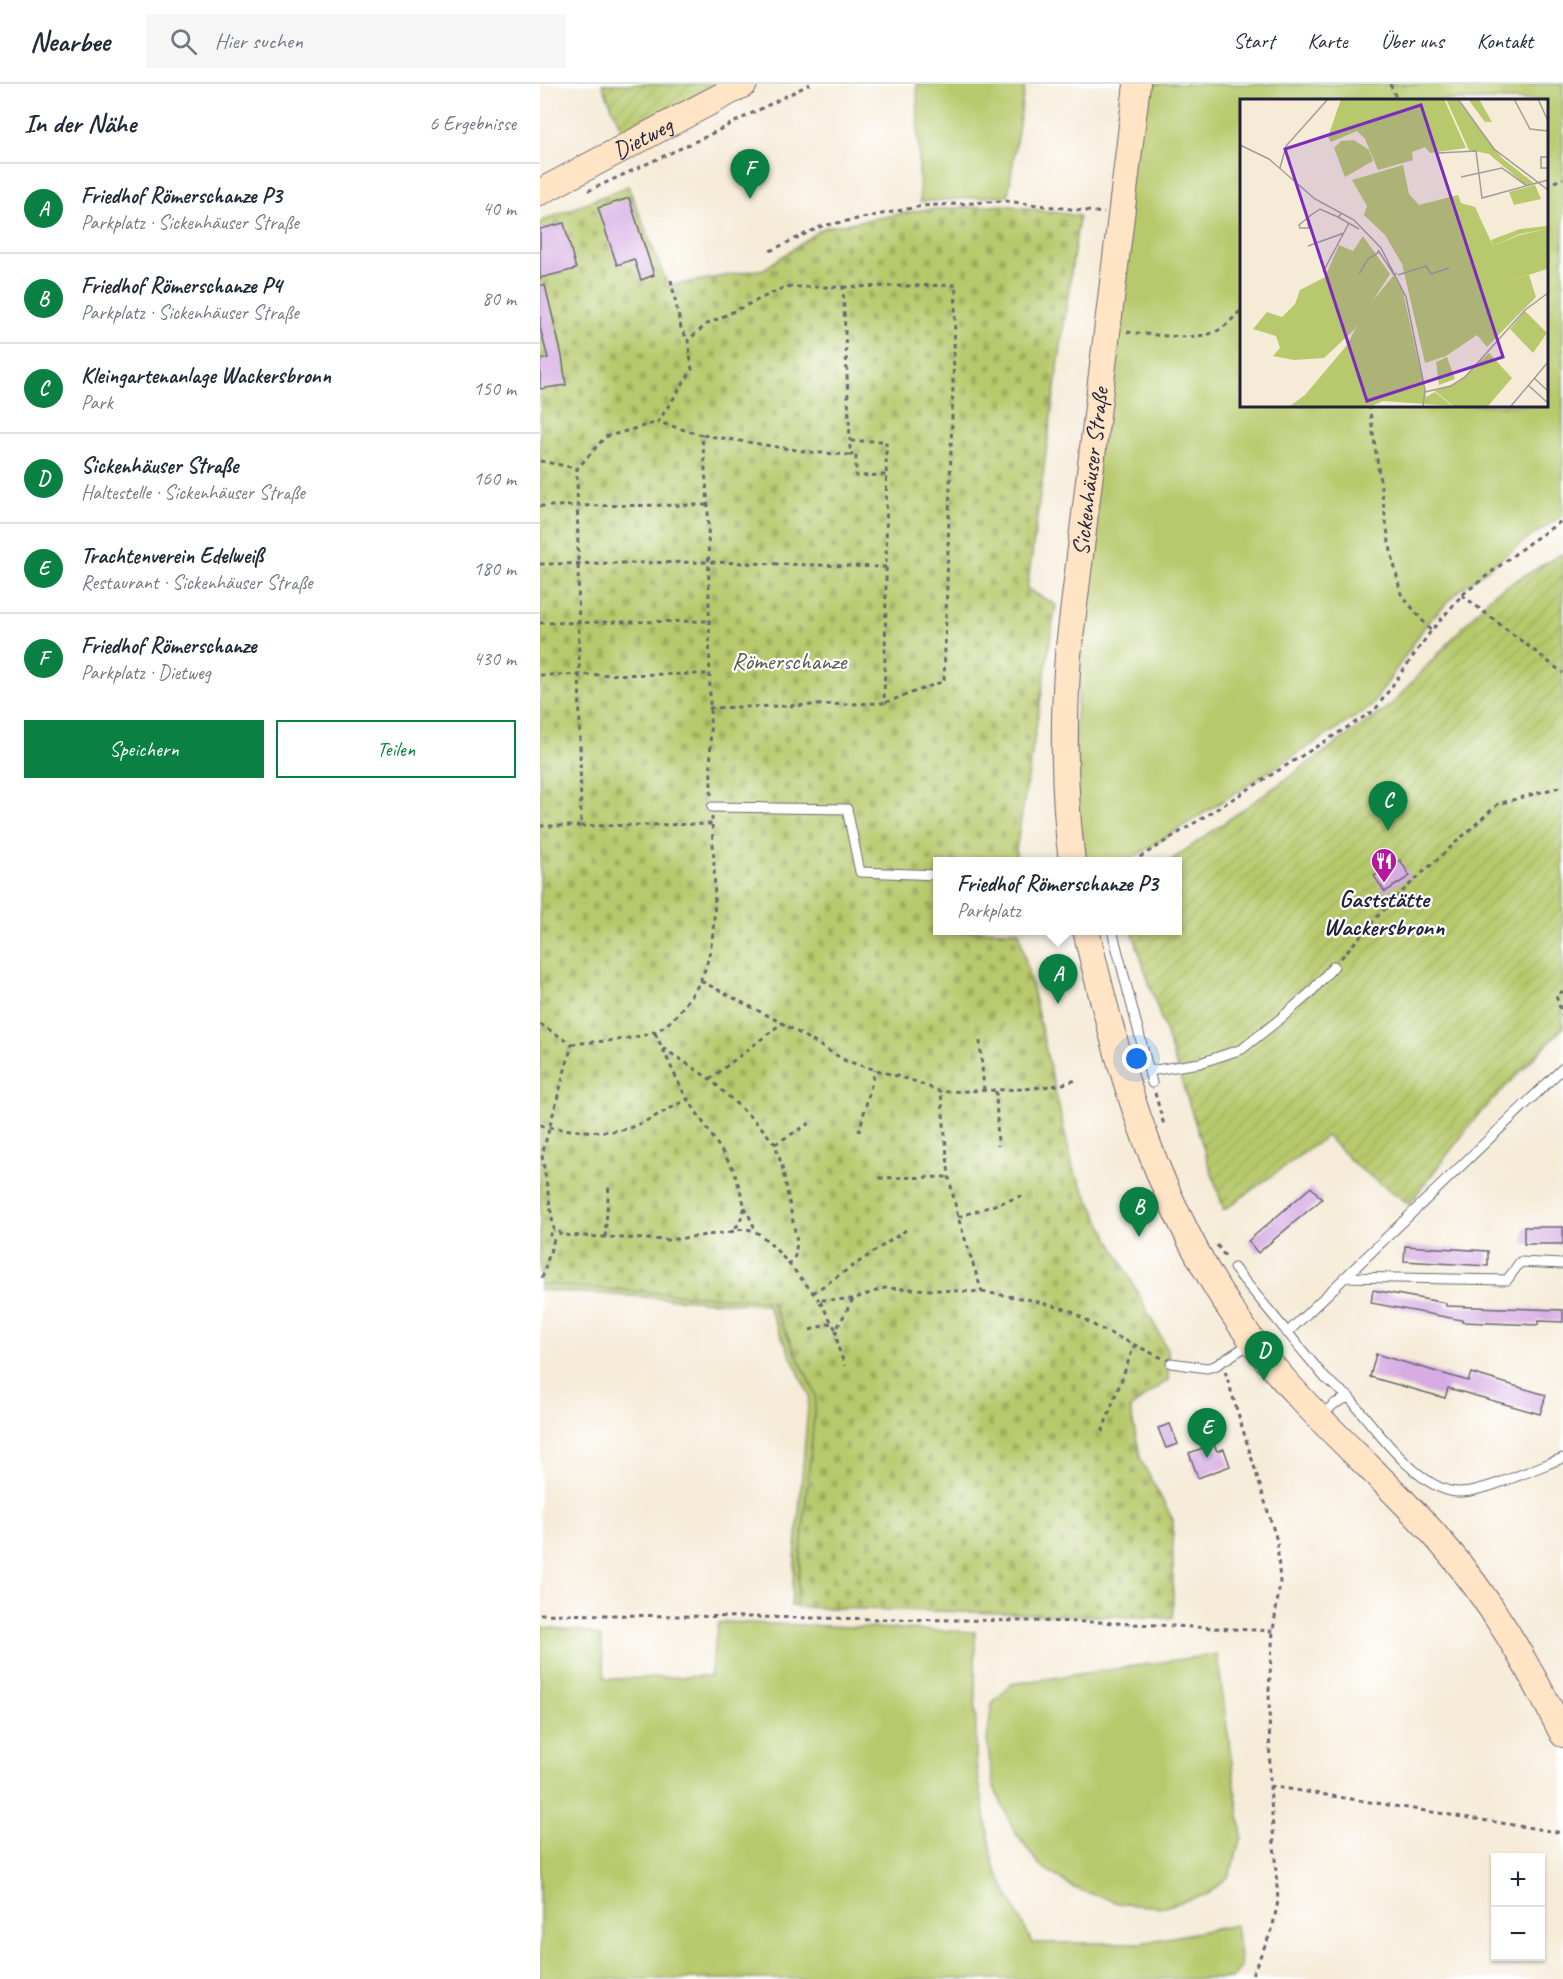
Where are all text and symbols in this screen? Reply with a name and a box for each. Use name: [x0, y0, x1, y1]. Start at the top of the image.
search box: [146, 14, 566, 68]
text: Nearbee: [30, 24, 110, 59]
icon: search: [167, 25, 200, 58]
text: Hier suchen: [215, 27, 303, 55]
text: Start: [1233, 28, 1274, 54]
text: Karte: [1307, 28, 1348, 54]
text: Über uns: [1381, 28, 1444, 54]
text: Kontakt: [1477, 28, 1533, 54]
inset map: [1240, 99, 1548, 406]
text: In der Nähe: [24, 107, 136, 140]
street label: Dietweg: [608, 109, 679, 166]
text: 6 Ergebnisse: [429, 111, 516, 136]
pin: F: [730, 150, 770, 199]
text: Friedhof Römerschanze P3: [81, 182, 282, 210]
text: A: [38, 196, 49, 221]
text: 40 m: [482, 196, 516, 221]
text: Parkplatz · Sickenhäuser Straße: [81, 210, 299, 235]
text: Friedhof Römerschanze P4: [81, 272, 282, 300]
text: B: [38, 286, 49, 311]
text: 80 m: [482, 286, 516, 311]
text: Parkplatz · Sickenhäuser Straße: [81, 300, 299, 325]
text: Kleingartenanlage Wackersbronn: [81, 362, 331, 390]
text: C: [39, 376, 48, 401]
text: 150 m: [473, 376, 516, 401]
street label: Sickenhäuser Straße: [1065, 384, 1115, 557]
text: Park: [81, 390, 113, 415]
text: Sickenhäuser Straße: [81, 452, 238, 480]
text: D: [38, 466, 49, 491]
text: 160 m: [473, 466, 516, 491]
text: Haltestelle · Sickenhäuser Straße: [81, 480, 305, 505]
text: Trachtenverein Edelweiß: [81, 542, 263, 570]
text: E: [38, 556, 49, 581]
text: 180 m: [473, 556, 516, 581]
text: Restaurant · Sickenhäuser Straße: [81, 570, 313, 595]
text: Friedhof Römerschanze: [81, 632, 256, 660]
text: F: [39, 646, 48, 671]
text: 430 m: [473, 646, 516, 671]
park label: Römerschanze: [732, 646, 849, 676]
text: Parkplatz · Dietweg: [81, 660, 211, 685]
button: Speichern: [24, 720, 264, 778]
button: Teilen: [276, 720, 516, 778]
pin: C: [1368, 782, 1408, 831]
restaurant icon: Gaststätte Wackersbronn: [1369, 846, 1399, 884]
popup: [933, 857, 1182, 935]
text: Friedhof Römerschanze P3: [957, 870, 1158, 898]
place label: Gaststätte Wackersbronn: [1324, 884, 1445, 942]
text: Parkplatz: [957, 898, 1021, 923]
pin: A: [1038, 954, 1078, 1004]
your location: [1122, 1044, 1151, 1073]
pin: B: [1120, 1188, 1158, 1237]
pin: D: [1244, 1332, 1284, 1381]
pin: E: [1188, 1408, 1226, 1458]
map controls: [1491, 1853, 1545, 1961]
button: +: [1491, 1853, 1545, 1907]
button: −: [1491, 1907, 1545, 1961]

